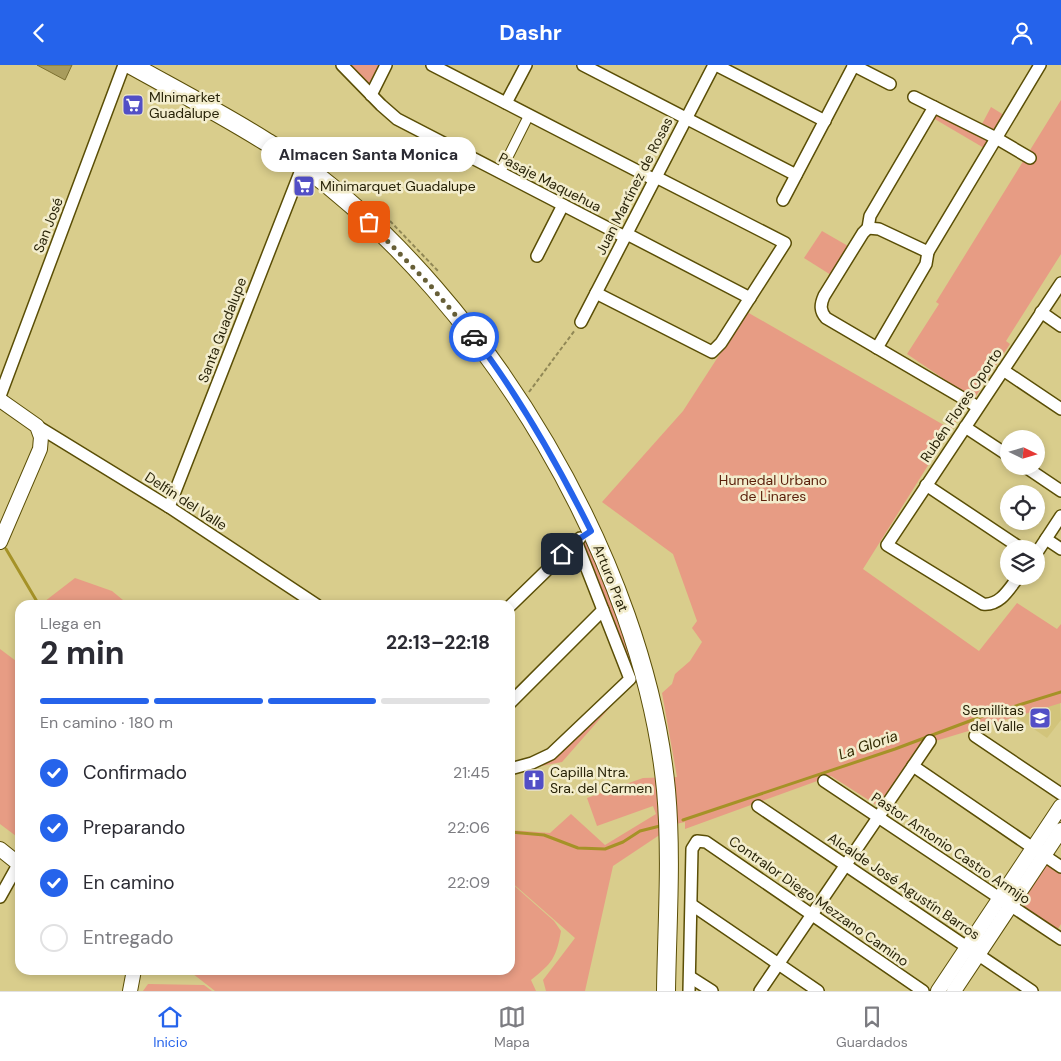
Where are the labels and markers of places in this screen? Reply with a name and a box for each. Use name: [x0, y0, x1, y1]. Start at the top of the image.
place label: MInimarket Guadalupe: [149, 88, 220, 122]
supermarket icon: MInimarket Guadalupe: [121, 93, 145, 117]
callout: Almacen Santa Monica: [262, 137, 476, 172]
supermarket icon: Minimarquet Guadalupe: [292, 174, 316, 198]
place label: Minimarquet Guadalupe: [320, 177, 476, 195]
pin: [348, 201, 390, 243]
pin: [541, 533, 583, 575]
place label: Semillitas del Valle: [962, 701, 1024, 735]
school or university icon: Semillitas del Valle: [1028, 706, 1052, 730]
place label: Capilla Ntra. Sra. del Carmen: [550, 763, 652, 797]
church icon: Capilla Ntra. Sra. del Carmen: [522, 768, 546, 792]

